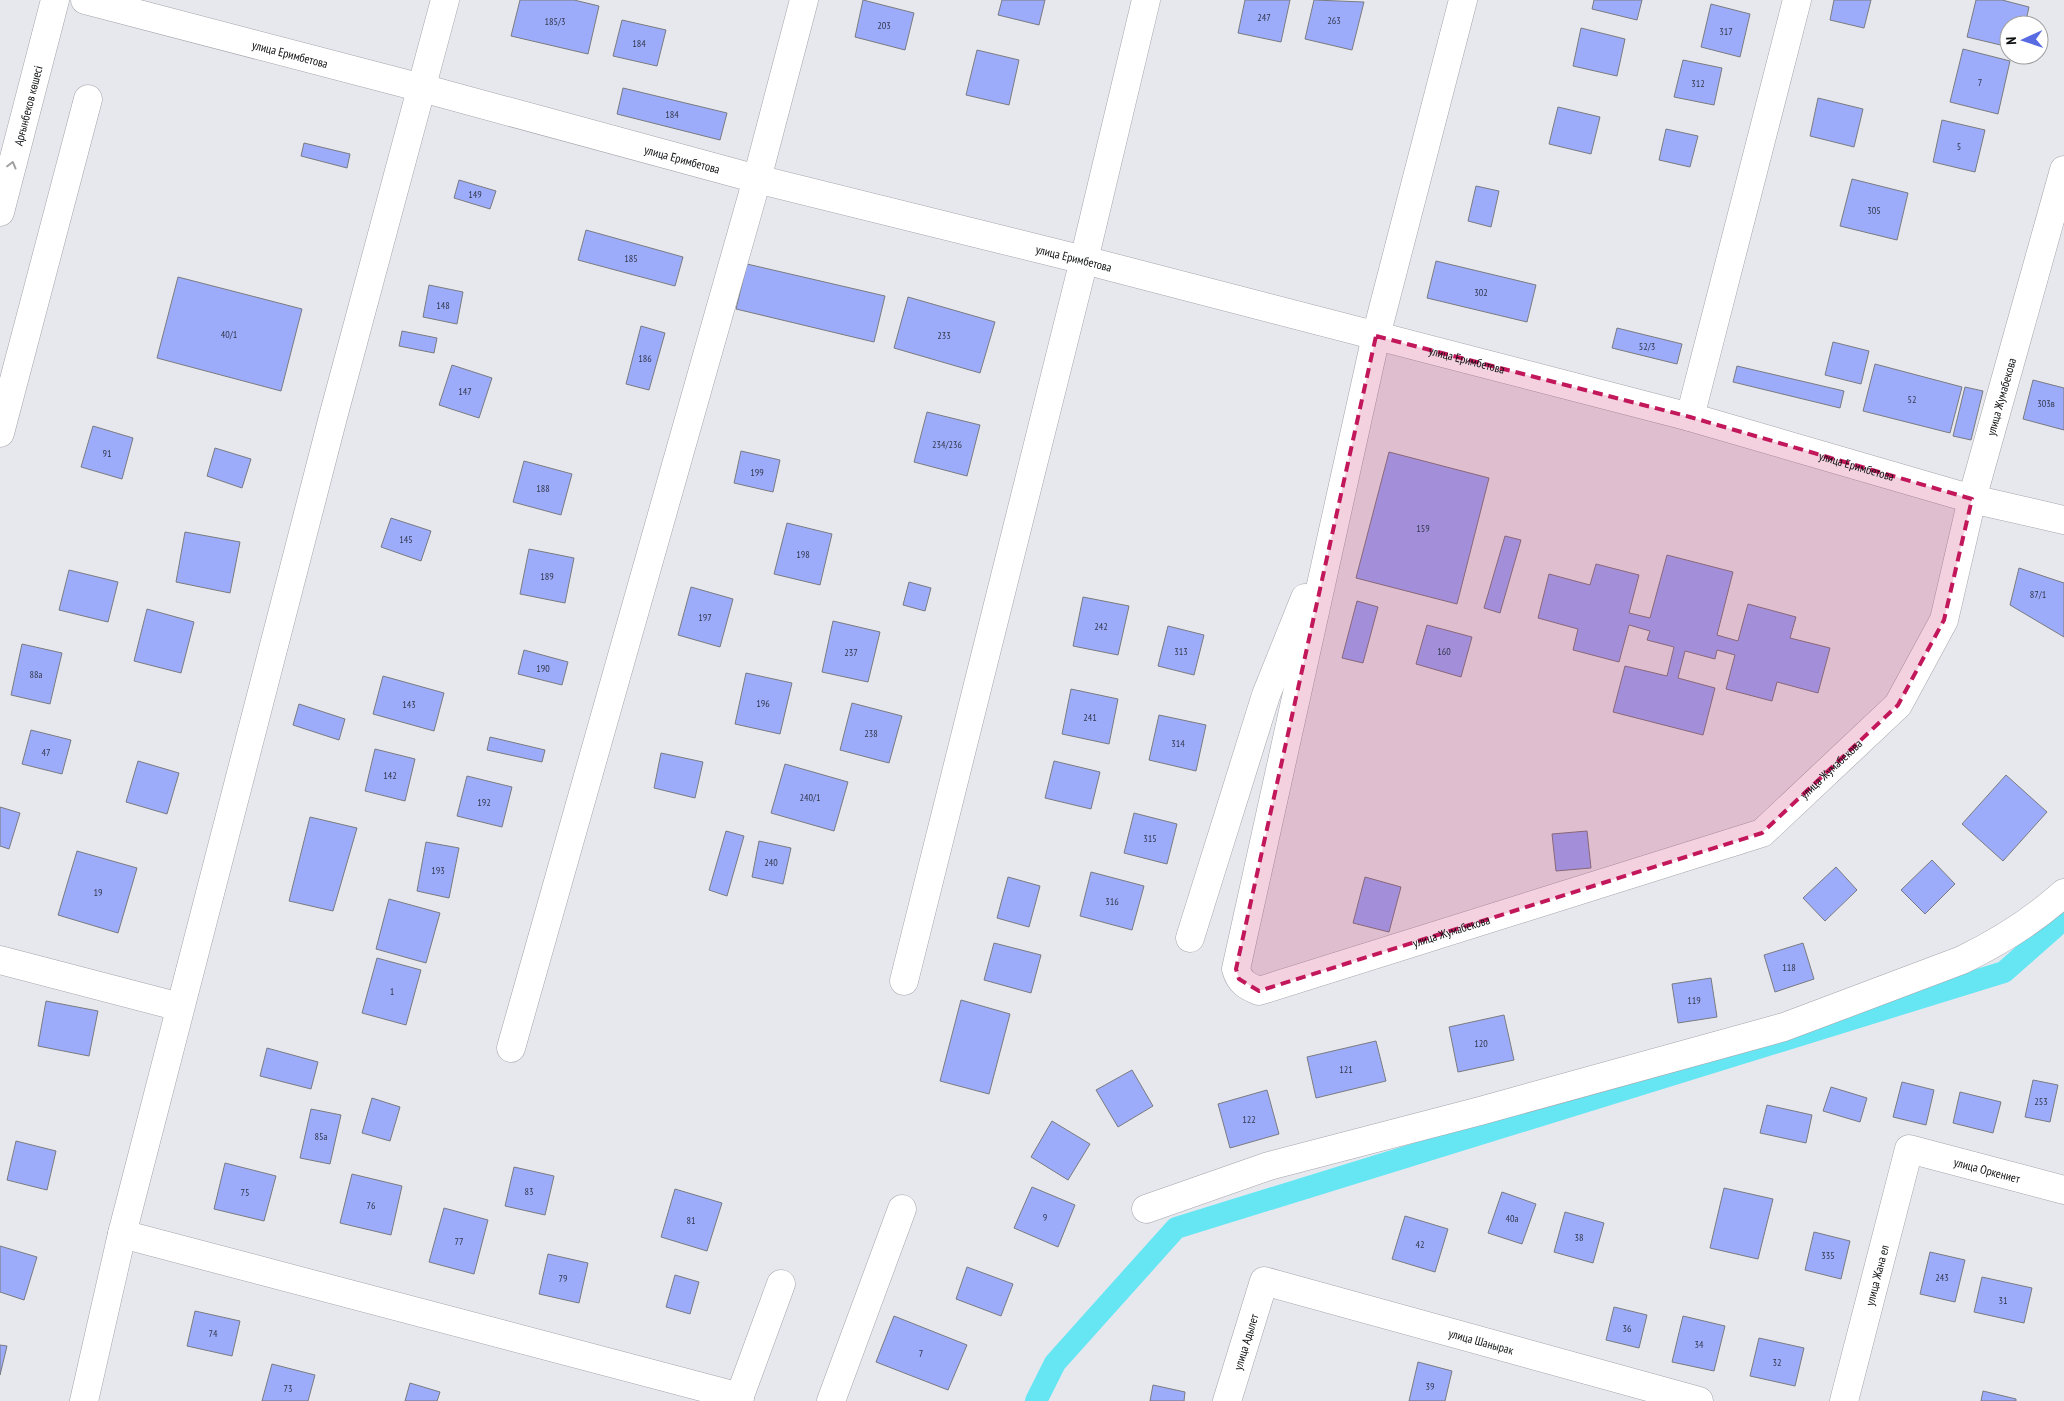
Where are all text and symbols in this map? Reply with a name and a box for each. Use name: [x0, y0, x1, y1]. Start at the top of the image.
house number: 247: [1257, 11, 1271, 24]
house number: 263: [1327, 14, 1341, 27]
house number: 185/3: [545, 15, 565, 28]
north arrow: [1999, 15, 2049, 65]
house number: 203: [877, 19, 891, 32]
house number: 317: [1719, 25, 1733, 38]
street label: улица Еримбетова: [251, 36, 330, 71]
text: N: [2002, 36, 2020, 45]
house number: 184: [632, 37, 646, 50]
street label: Арғынбеков көшесі: [10, 64, 45, 147]
house number: 7: [1978, 76, 1982, 89]
house number: 312: [1691, 77, 1705, 90]
house number: 184: [665, 108, 679, 121]
house number: 5: [1957, 140, 1961, 153]
street label: улица Еримбетова: [643, 141, 722, 176]
one-way arrow: [7, 161, 17, 169]
house number: 149: [468, 188, 482, 201]
house number: 305: [1867, 204, 1881, 217]
street label: улица Еримбетова: [1034, 241, 1114, 274]
house number: 185: [624, 252, 638, 265]
house number: 302: [1474, 286, 1488, 299]
house number: 148: [436, 299, 450, 312]
house number: 40/1: [221, 328, 237, 341]
house number: 233: [937, 329, 951, 342]
house number: 52/3: [1639, 340, 1655, 353]
street label: улица Еримбетова: [1427, 342, 1507, 376]
house number: 186: [638, 352, 652, 365]
street label: улица Жумабекова: [1983, 356, 2019, 437]
house number: 147: [458, 385, 472, 398]
house number: 52: [1908, 393, 1917, 406]
house number: 303в: [2037, 397, 2055, 410]
house number: 234/236: [932, 438, 962, 451]
house number: 91: [103, 447, 112, 460]
street label: улица Еримбетова: [1817, 447, 1896, 484]
house number: 199: [750, 466, 764, 479]
house number: 188: [536, 482, 550, 495]
house number: 159: [1416, 522, 1430, 535]
house number: 145: [399, 533, 413, 546]
house number: 198: [796, 548, 810, 561]
house number: 189: [540, 570, 554, 583]
house number: 87/1: [2030, 588, 2046, 601]
house number: 197: [698, 611, 712, 624]
house number: 242: [1094, 620, 1108, 633]
house number: 313: [1174, 645, 1188, 658]
house number: 160: [1437, 645, 1451, 658]
house number: 237: [844, 646, 858, 659]
house number: 190: [536, 662, 550, 675]
house number: 88а: [30, 668, 43, 681]
house number: 196: [756, 697, 770, 710]
house number: 143: [402, 698, 416, 711]
house number: 241: [1083, 711, 1097, 724]
house number: 238: [864, 727, 878, 740]
street label: улица Жумабекова: [1796, 735, 1865, 801]
house number: 314: [1171, 737, 1185, 750]
house number: 47: [42, 746, 51, 759]
house number: 142: [383, 769, 397, 782]
house number: 240/1: [800, 791, 820, 804]
house number: 192: [477, 796, 491, 809]
house number: 315: [1143, 832, 1157, 845]
house number: 240: [764, 856, 778, 869]
house number: 193: [431, 864, 445, 877]
house number: 19: [94, 886, 103, 899]
house number: 316: [1105, 895, 1119, 908]
street label: улица Жумабекова: [1411, 911, 1492, 950]
house number: 118: [1782, 961, 1796, 974]
house number: 1: [390, 985, 394, 998]
house number: 119: [1687, 994, 1701, 1007]
house number: 120: [1474, 1037, 1488, 1050]
house number: 121: [1339, 1063, 1353, 1076]
house number: 253: [2034, 1095, 2048, 1108]
house number: 122: [1242, 1113, 1256, 1126]
house number: 85а: [315, 1130, 328, 1143]
street label: улица Оркениет: [1952, 1154, 2022, 1186]
house number: 83: [525, 1185, 534, 1198]
house number: 75: [241, 1186, 250, 1199]
house number: 76: [367, 1199, 376, 1212]
house number: 9: [1043, 1211, 1047, 1224]
house number: 40а: [1506, 1212, 1519, 1225]
house number: 81: [687, 1214, 696, 1227]
house number: 38: [1575, 1231, 1584, 1244]
house number: 77: [455, 1235, 464, 1248]
house number: 42: [1416, 1238, 1425, 1251]
street label: улица Жана ел: [1861, 1243, 1892, 1307]
house number: 335: [1821, 1249, 1835, 1262]
house number: 243: [1935, 1271, 1949, 1284]
house number: 79: [559, 1272, 568, 1285]
house number: 31: [1999, 1294, 2008, 1307]
street label: улица Адылет: [1230, 1312, 1261, 1372]
house number: 36: [1623, 1322, 1632, 1335]
street label: улица Шанырак: [1447, 1325, 1516, 1357]
house number: 74: [209, 1327, 218, 1340]
house number: 34: [1695, 1338, 1704, 1351]
house number: 7: [919, 1347, 923, 1360]
house number: 32: [1773, 1356, 1782, 1369]
house number: 39: [1426, 1380, 1435, 1393]
house number: 73: [284, 1382, 293, 1395]

